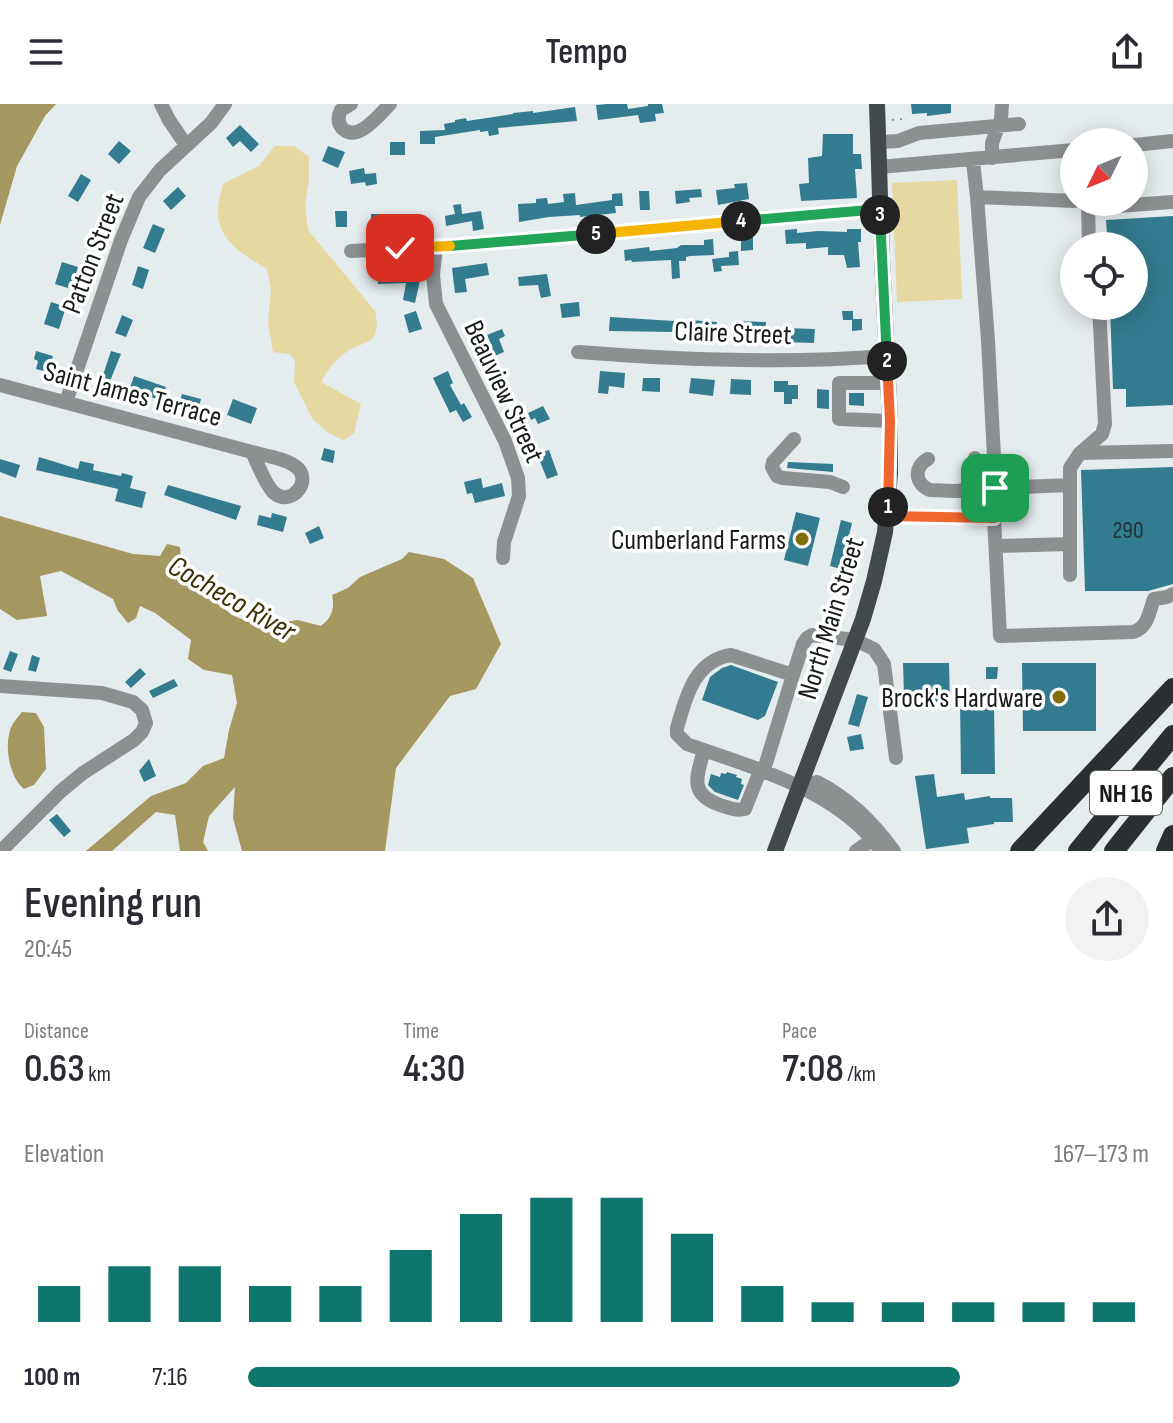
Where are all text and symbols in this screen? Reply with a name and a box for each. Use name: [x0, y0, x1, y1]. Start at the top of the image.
icon: menu: [24, 30, 68, 74]
icon: share: [1105, 30, 1149, 74]
text: Tempo: [545, 31, 628, 74]
north arrow: [1060, 128, 1148, 216]
map controls: [1060, 128, 1148, 320]
street label: Patton Street: [55, 189, 131, 318]
pin: 3: [860, 195, 900, 235]
pin: 4: [721, 201, 761, 241]
text: 3: [875, 201, 885, 228]
text: 4: [736, 207, 746, 234]
pin: [366, 214, 434, 282]
pin: 5: [576, 214, 616, 254]
text: 5: [591, 220, 601, 247]
icon: check: [378, 226, 422, 270]
button: locate: [1060, 232, 1148, 320]
street label: Beauview Street: [456, 315, 551, 468]
street label: Claire Street: [674, 315, 792, 352]
pin: 2: [867, 341, 907, 381]
text: 2: [882, 347, 892, 374]
street label: Saint James Terrace: [40, 355, 225, 434]
pin: [961, 454, 1029, 522]
icon: arrive: [973, 466, 1017, 510]
pin: 1: [868, 487, 908, 527]
text: 1: [884, 493, 892, 520]
house number: 290: [1112, 516, 1144, 545]
place label: Cumberland Farms: [611, 524, 786, 557]
marker: Cumberland Farms: [793, 530, 811, 548]
street label: North Main Street: [791, 534, 872, 703]
water label: Cocheco River: [161, 548, 303, 651]
place label: Brock's Hardware: [881, 682, 1043, 715]
marker: Brock's Hardware: [1050, 688, 1068, 706]
road number: NH 16: [1090, 771, 1162, 815]
text: Evening run: [24, 877, 202, 930]
button: share: [1065, 877, 1149, 961]
text: 20:45: [24, 934, 72, 965]
text: Distance: [24, 1018, 89, 1045]
text: Time: [403, 1018, 439, 1045]
text: Pace: [782, 1018, 817, 1045]
text: 0.63: [24, 1045, 85, 1093]
text: 4:30: [403, 1045, 465, 1093]
text: 7:08: [782, 1045, 844, 1093]
text: km: [85, 1061, 111, 1088]
text: /km: [844, 1061, 876, 1088]
text: Elevation: [24, 1139, 104, 1170]
text: 167–173 m: [1054, 1139, 1149, 1170]
text: 100 m: [24, 1362, 80, 1393]
text: 7:16: [152, 1362, 188, 1393]

